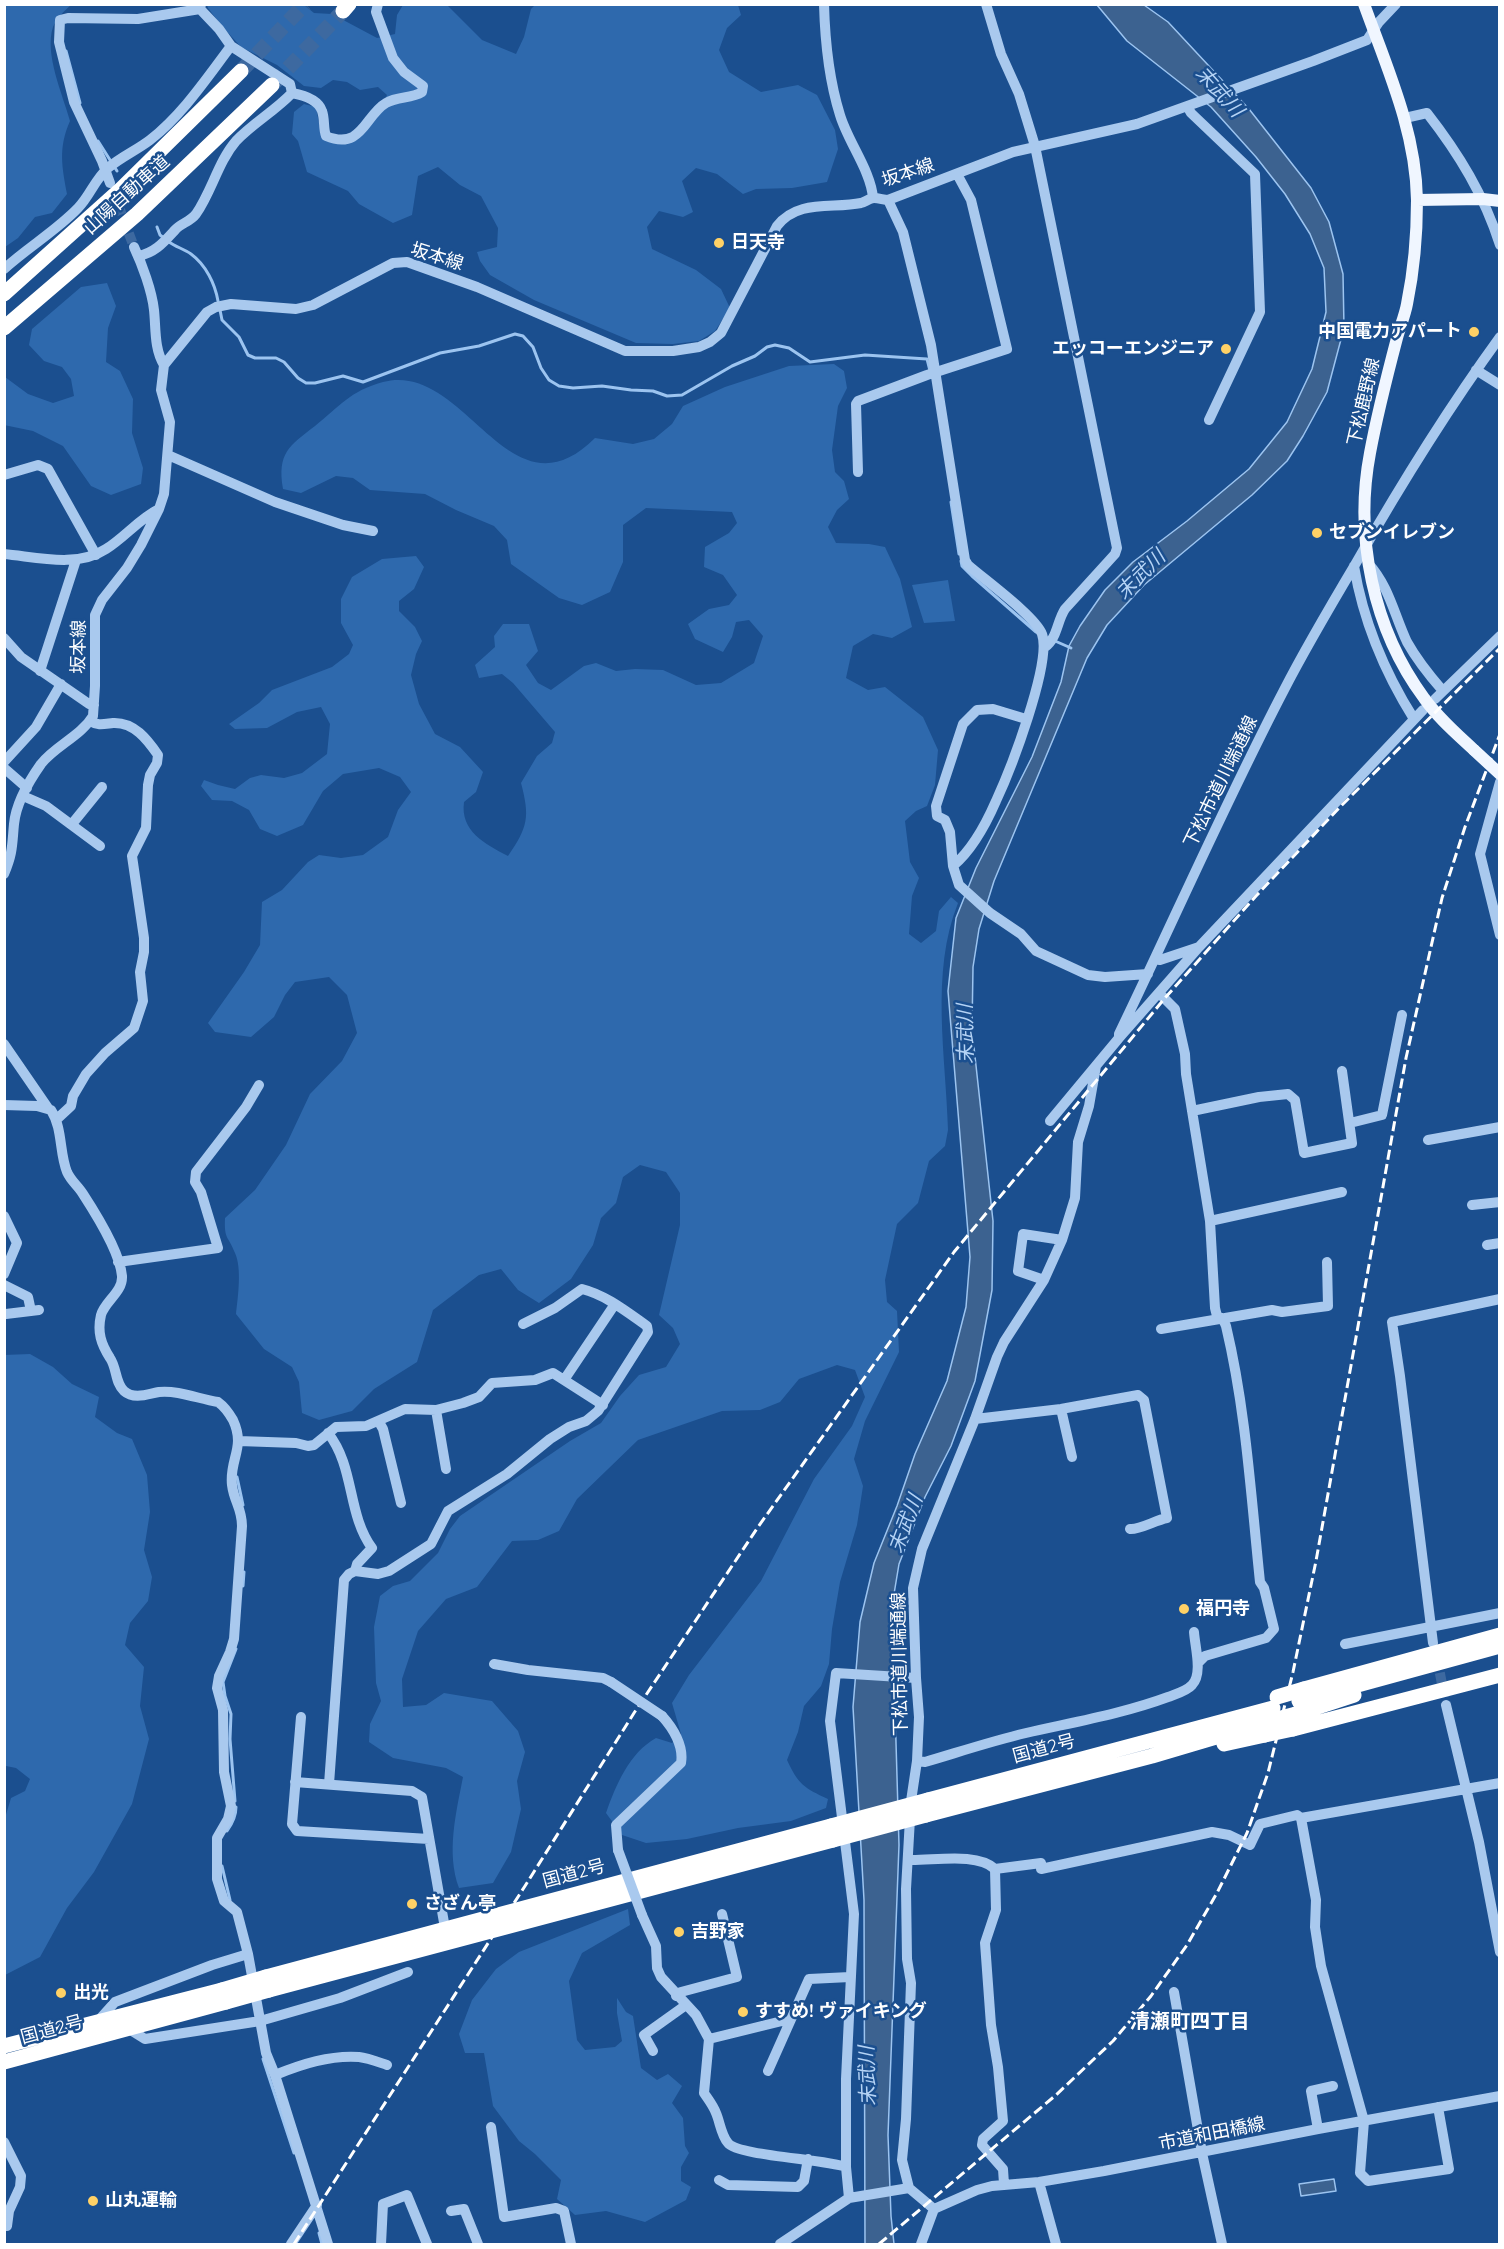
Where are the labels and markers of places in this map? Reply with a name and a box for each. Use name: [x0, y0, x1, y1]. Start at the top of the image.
place label: 日天寺: [731, 232, 785, 254]
marker: 日天寺: [712, 236, 726, 250]
place label: 中国電力アパート: [1318, 321, 1462, 343]
marker: 中国電力アパート: [1467, 325, 1481, 339]
place label: エッコーエンジニア: [1052, 338, 1214, 360]
marker: エッコーエンジニア: [1219, 342, 1233, 356]
place label: セブンイレブン: [1329, 522, 1455, 544]
marker: セブンイレブン: [1310, 526, 1324, 540]
place label: 福円寺: [1196, 1598, 1250, 1620]
marker: 福円寺: [1177, 1602, 1191, 1616]
place label: さざん亭: [424, 1893, 496, 1915]
marker: さざん亭: [405, 1897, 419, 1911]
place label: 吉野家: [691, 1921, 745, 1943]
marker: 吉野家: [672, 1925, 686, 1939]
place label: 出光: [73, 1982, 109, 2004]
marker: 出光: [54, 1986, 68, 2000]
place label: すすめ! ヴァイキング: [755, 2001, 927, 2023]
marker: すすめ! ヴァイキング: [736, 2005, 750, 2019]
place label: 山丸運輸: [105, 2190, 177, 2212]
marker: 山丸運輸: [86, 2194, 100, 2208]

